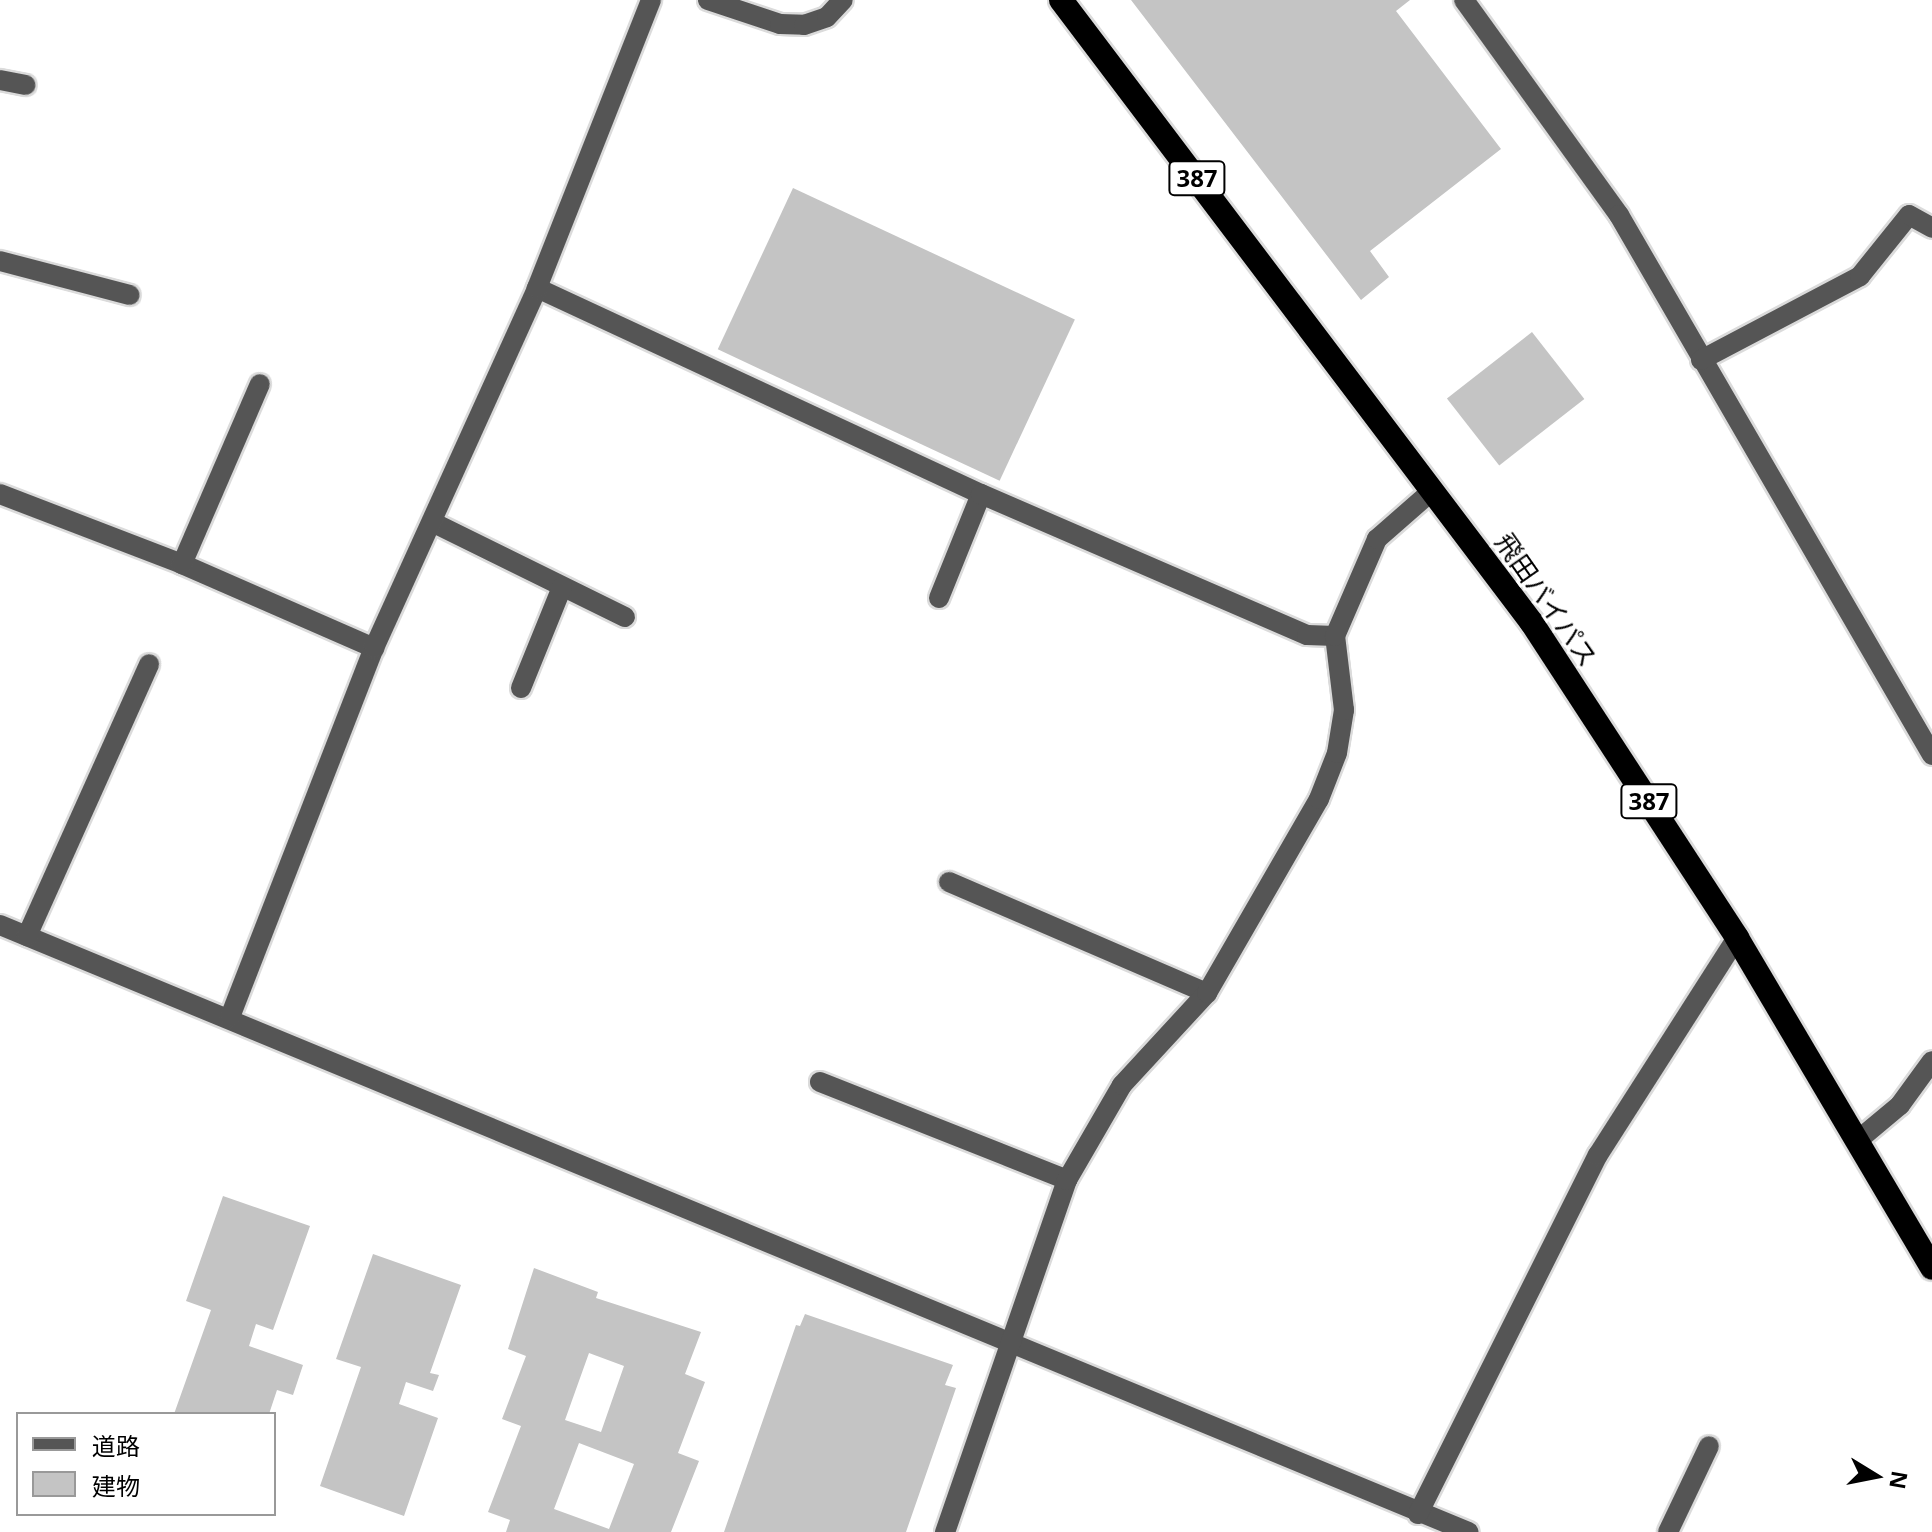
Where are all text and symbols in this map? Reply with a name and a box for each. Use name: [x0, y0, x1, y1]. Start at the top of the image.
road number: 387: [1167, 158, 1227, 198]
street label: 飛田バイパス: [1488, 527, 1604, 673]
road number: 387: [1619, 781, 1679, 821]
legend: [16, 1412, 276, 1516]
text: 道路: [92, 1429, 140, 1462]
north arrow: [1836, 1436, 1916, 1516]
text: 建物: [92, 1469, 140, 1502]
text: N: [1883, 1469, 1916, 1492]

